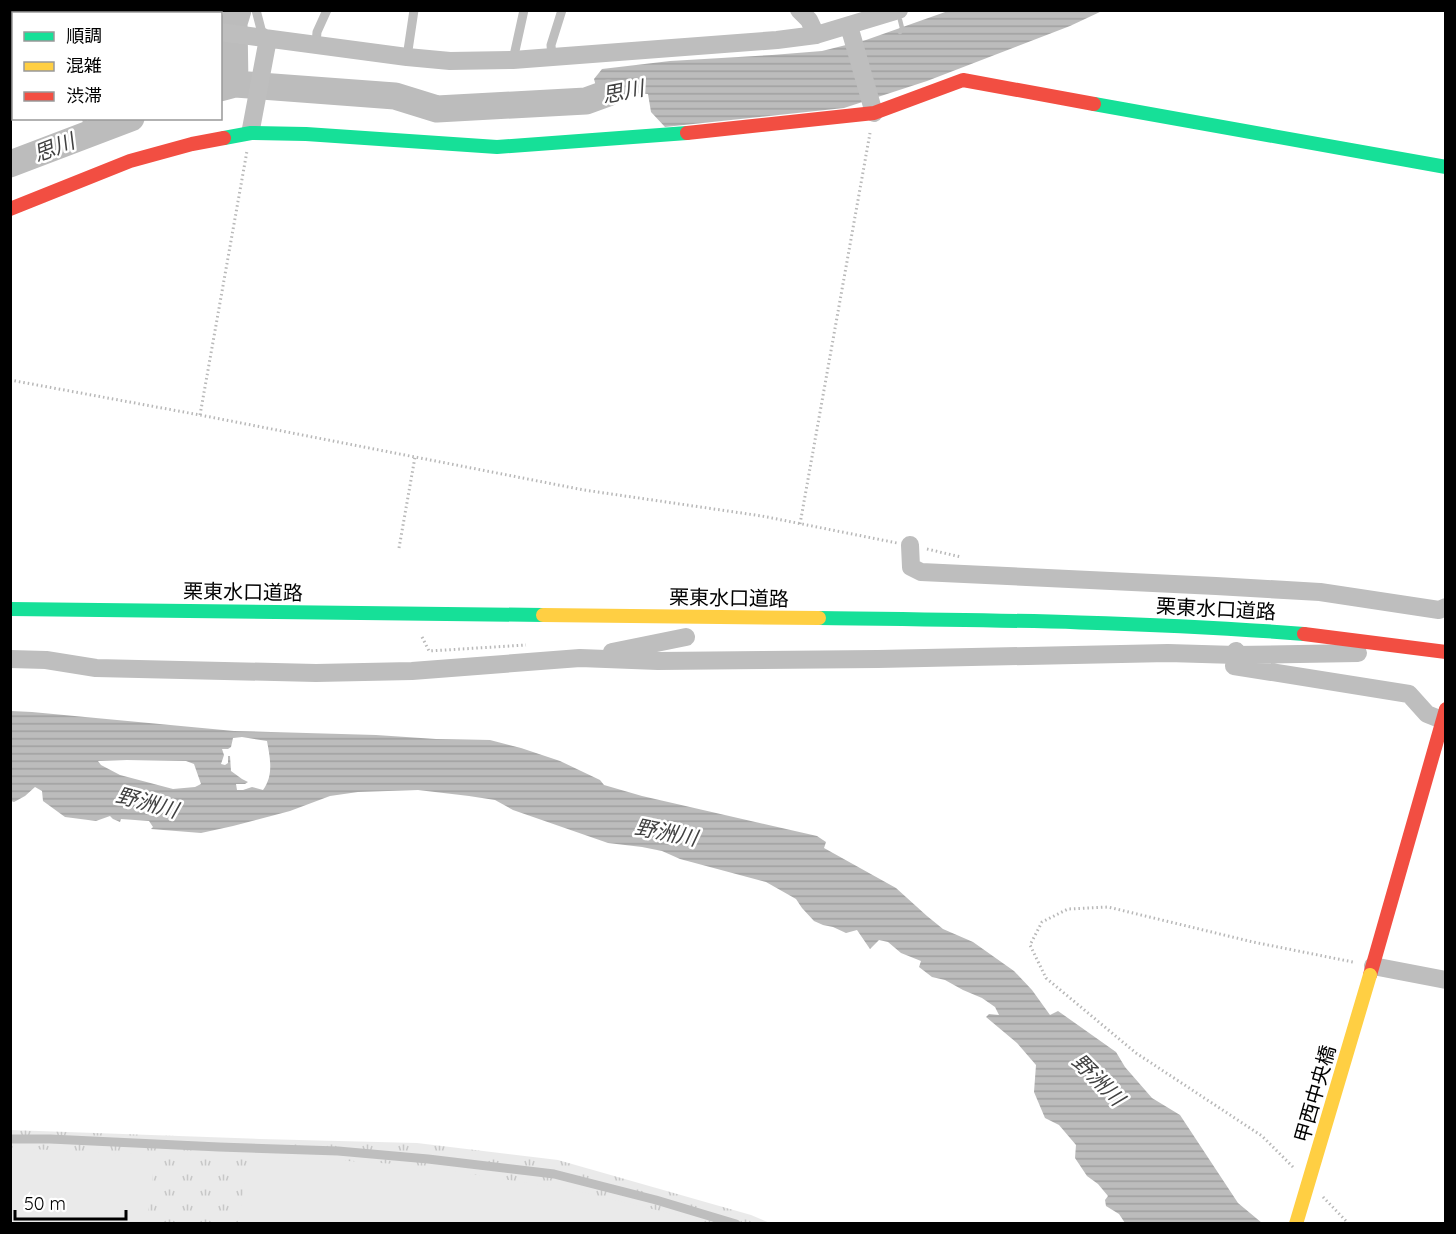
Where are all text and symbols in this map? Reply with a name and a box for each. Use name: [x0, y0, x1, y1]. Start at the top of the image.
legend: [12, 12, 222, 120]
text: 順調: [66, 24, 102, 47]
text: 混雑: [66, 54, 102, 77]
water label: 思川: [600, 74, 648, 108]
text: 渋滞: [66, 84, 102, 107]
water label: 思川: [29, 127, 80, 167]
street label: 栗東水口道路: [183, 578, 303, 605]
street label: 栗東水口道路: [669, 584, 789, 611]
street label: 栗東水口道路: [1155, 593, 1277, 624]
water label: 野洲川: [113, 781, 183, 823]
water label: 野洲川: [633, 813, 702, 851]
street label: 甲西中央橋: [1289, 1042, 1340, 1145]
water label: 野洲川: [1067, 1048, 1132, 1112]
scale bar: [15, 1183, 126, 1221]
text: 50 m: [24, 1192, 66, 1215]

